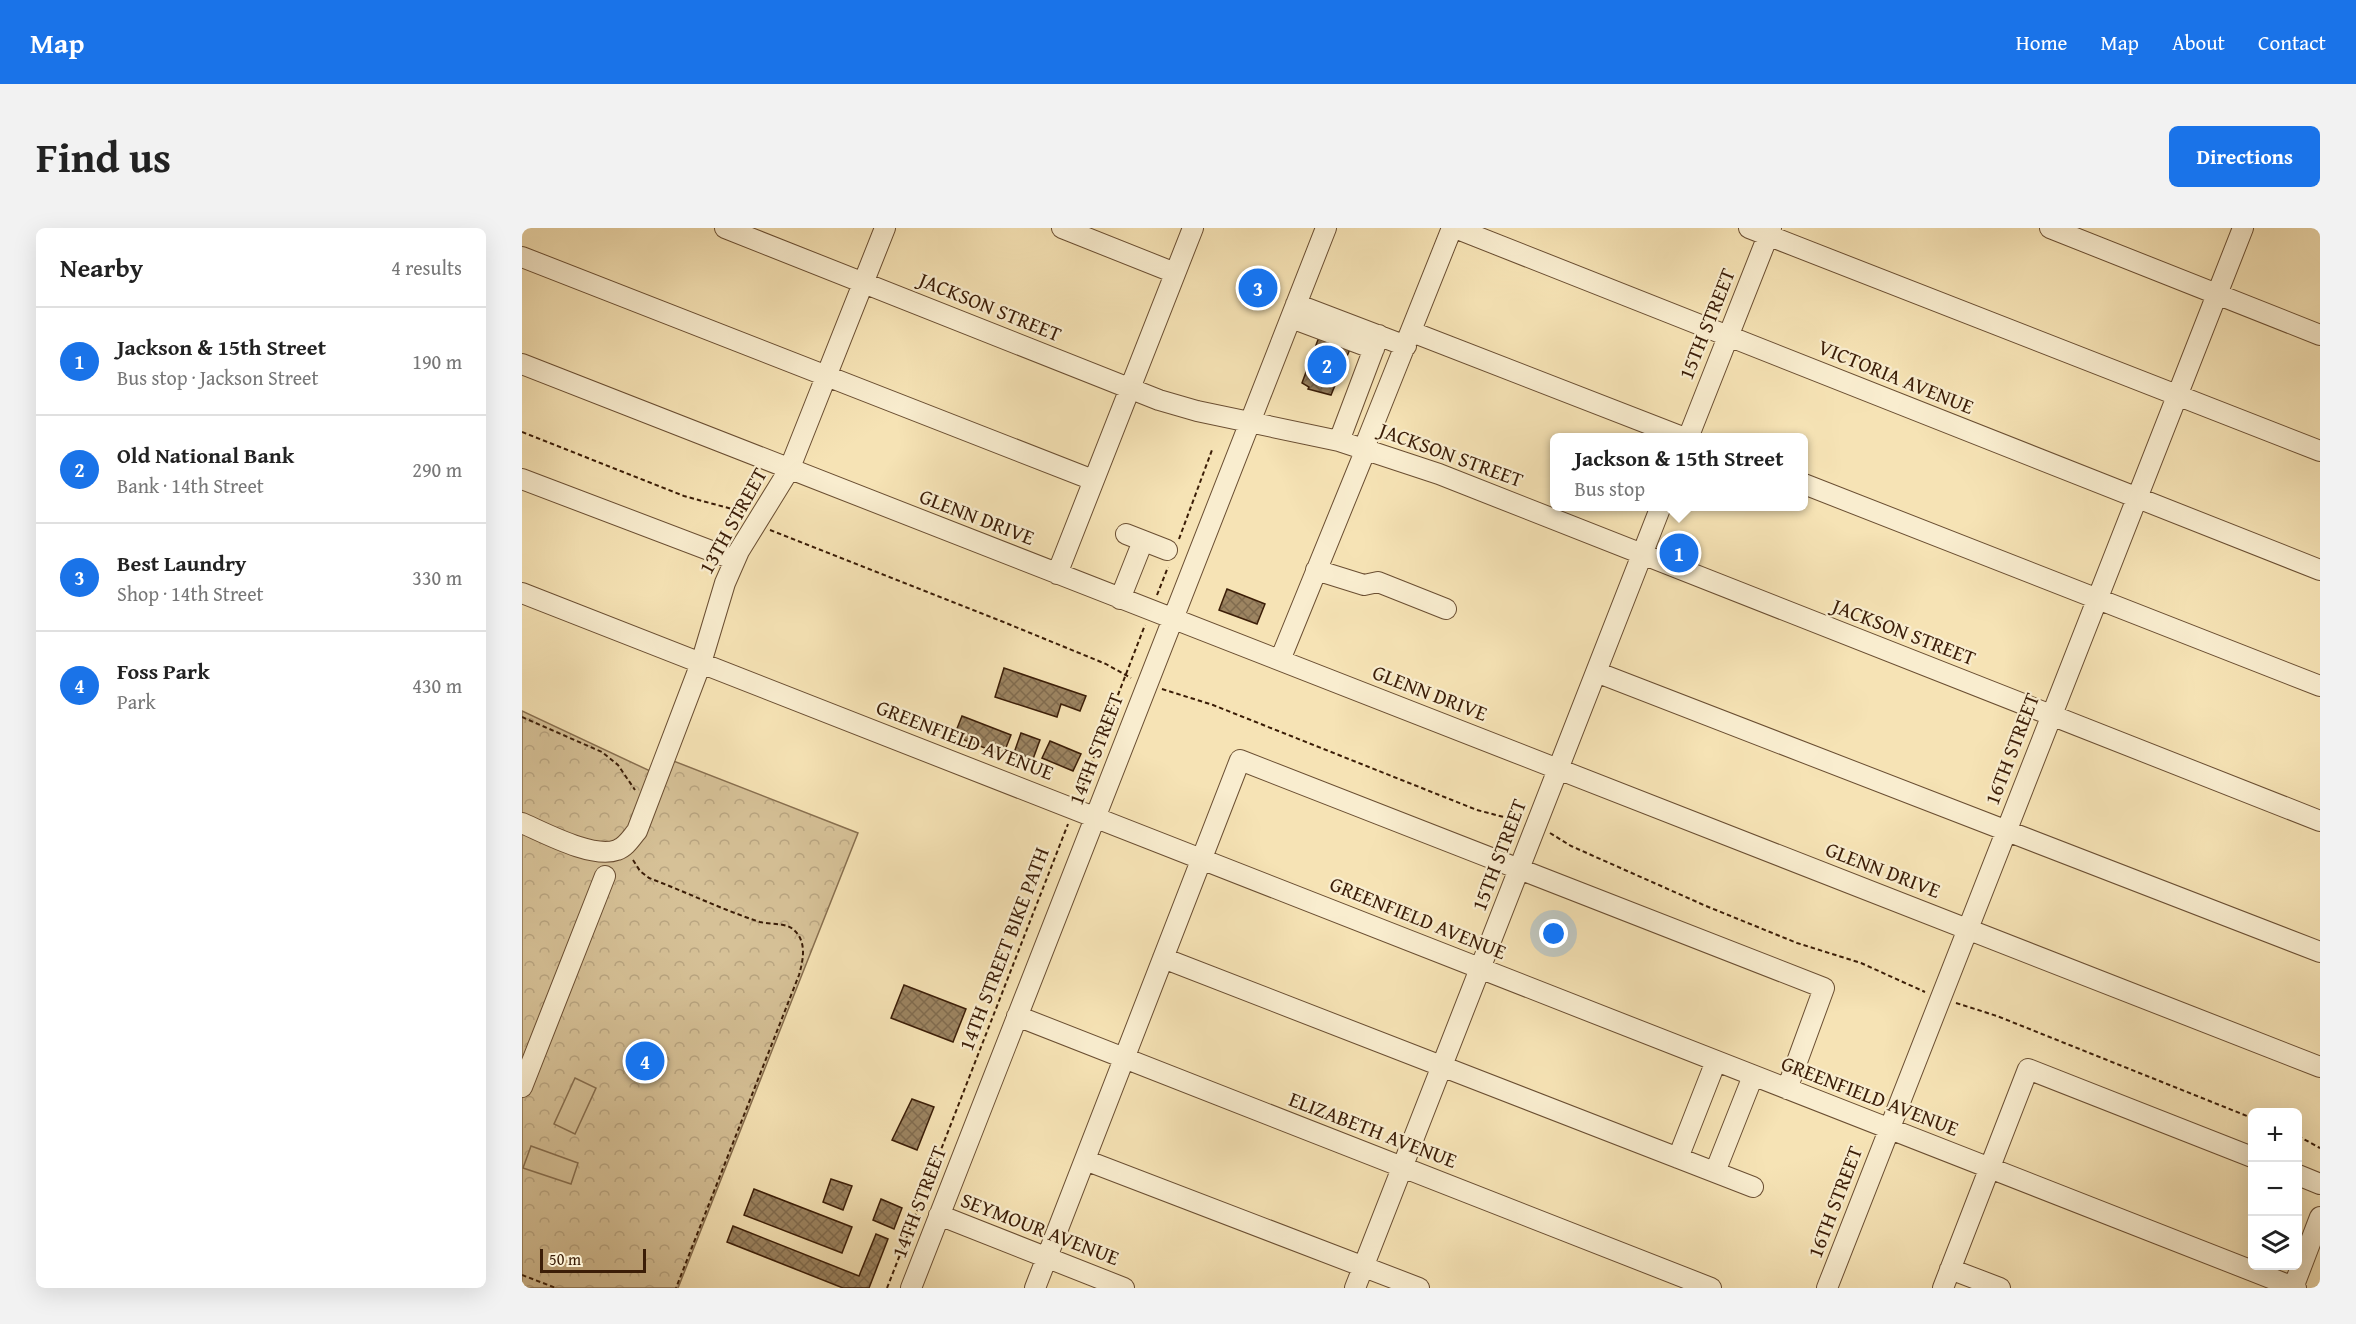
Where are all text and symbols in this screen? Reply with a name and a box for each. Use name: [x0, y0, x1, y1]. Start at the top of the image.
text: Map: [30, 22, 84, 63]
text: Home: [2016, 27, 2067, 58]
text: Map: [2100, 27, 2139, 58]
text: About: [2172, 27, 2225, 58]
text: Contact: [2258, 27, 2326, 58]
text: Find us: [36, 126, 171, 187]
button: Directions: [2169, 126, 2320, 187]
text: Nearby: [60, 248, 143, 287]
text: 4 results: [391, 253, 462, 282]
street label: JACKSON STREET: [911, 263, 1066, 349]
street label: 15TH STREET: [1670, 263, 1743, 384]
pin: 3: [1238, 266, 1278, 310]
text: Jackson & 15th Street: [117, 331, 326, 363]
street label: VICTORIA AVENUE: [1814, 331, 1979, 422]
pin: 2: [1308, 342, 1346, 388]
text: 1: [74, 347, 85, 376]
text: 190 m: [412, 347, 462, 376]
text: Bus stop · Jackson Street: [117, 363, 318, 392]
street label: JACKSON STREET: [1372, 413, 1528, 495]
popup: [1550, 433, 1808, 511]
text: Old National Bank: [117, 439, 294, 471]
text: Jackson & 15th Street: [1575, 442, 1784, 474]
text: 2: [74, 455, 85, 484]
text: 290 m: [412, 455, 462, 484]
street label: 13TH STREET: [690, 462, 775, 580]
text: Bank · 14th Street: [117, 471, 264, 500]
text: Bus stop: [1575, 474, 1645, 503]
street label: GLENN DRIVE: [915, 480, 1040, 553]
pin: 1: [1660, 530, 1698, 576]
text: Best Laundry: [117, 547, 246, 579]
text: 3: [74, 563, 85, 592]
text: 330 m: [412, 563, 462, 592]
text: Shop · 14th Street: [117, 579, 264, 608]
street label: JACKSON STREET: [1825, 589, 1981, 673]
text: Foss Park: [117, 655, 210, 687]
street label: GLENN DRIVE: [1368, 656, 1493, 729]
text: 4: [74, 671, 85, 700]
text: 430 m: [412, 671, 462, 700]
text: Park: [117, 687, 156, 716]
street label: 14TH STREET: [1060, 688, 1131, 809]
street label: 16TH STREET: [1976, 688, 2047, 809]
street label: GREENFIELD AVENUE: [872, 691, 1059, 788]
street label: 15TH STREET: [1463, 794, 1534, 915]
street label: GLENN DRIVE: [1821, 833, 1946, 906]
street label: 14TH STREET BIKE PATH: [950, 842, 1057, 1055]
street label: GREENFIELD AVENUE: [1325, 868, 1512, 967]
your location: [1539, 919, 1568, 948]
pin: 4: [626, 1038, 664, 1084]
street label: GREENFIELD AVENUE: [1777, 1047, 1964, 1144]
street label: ELIZABETH AVENUE: [1285, 1083, 1462, 1176]
map controls: [2248, 1108, 2302, 1270]
button: +: [2248, 1108, 2302, 1162]
street label: 14TH STREET: [883, 1141, 954, 1262]
street label: 16TH STREET: [1799, 1141, 1870, 1262]
button: −: [2248, 1162, 2302, 1216]
street label: SEYMOUR AVENUE: [956, 1184, 1124, 1273]
button: layers: [2248, 1216, 2302, 1270]
scale bar: [540, 1246, 646, 1274]
text: 50 m: [549, 1247, 581, 1271]

